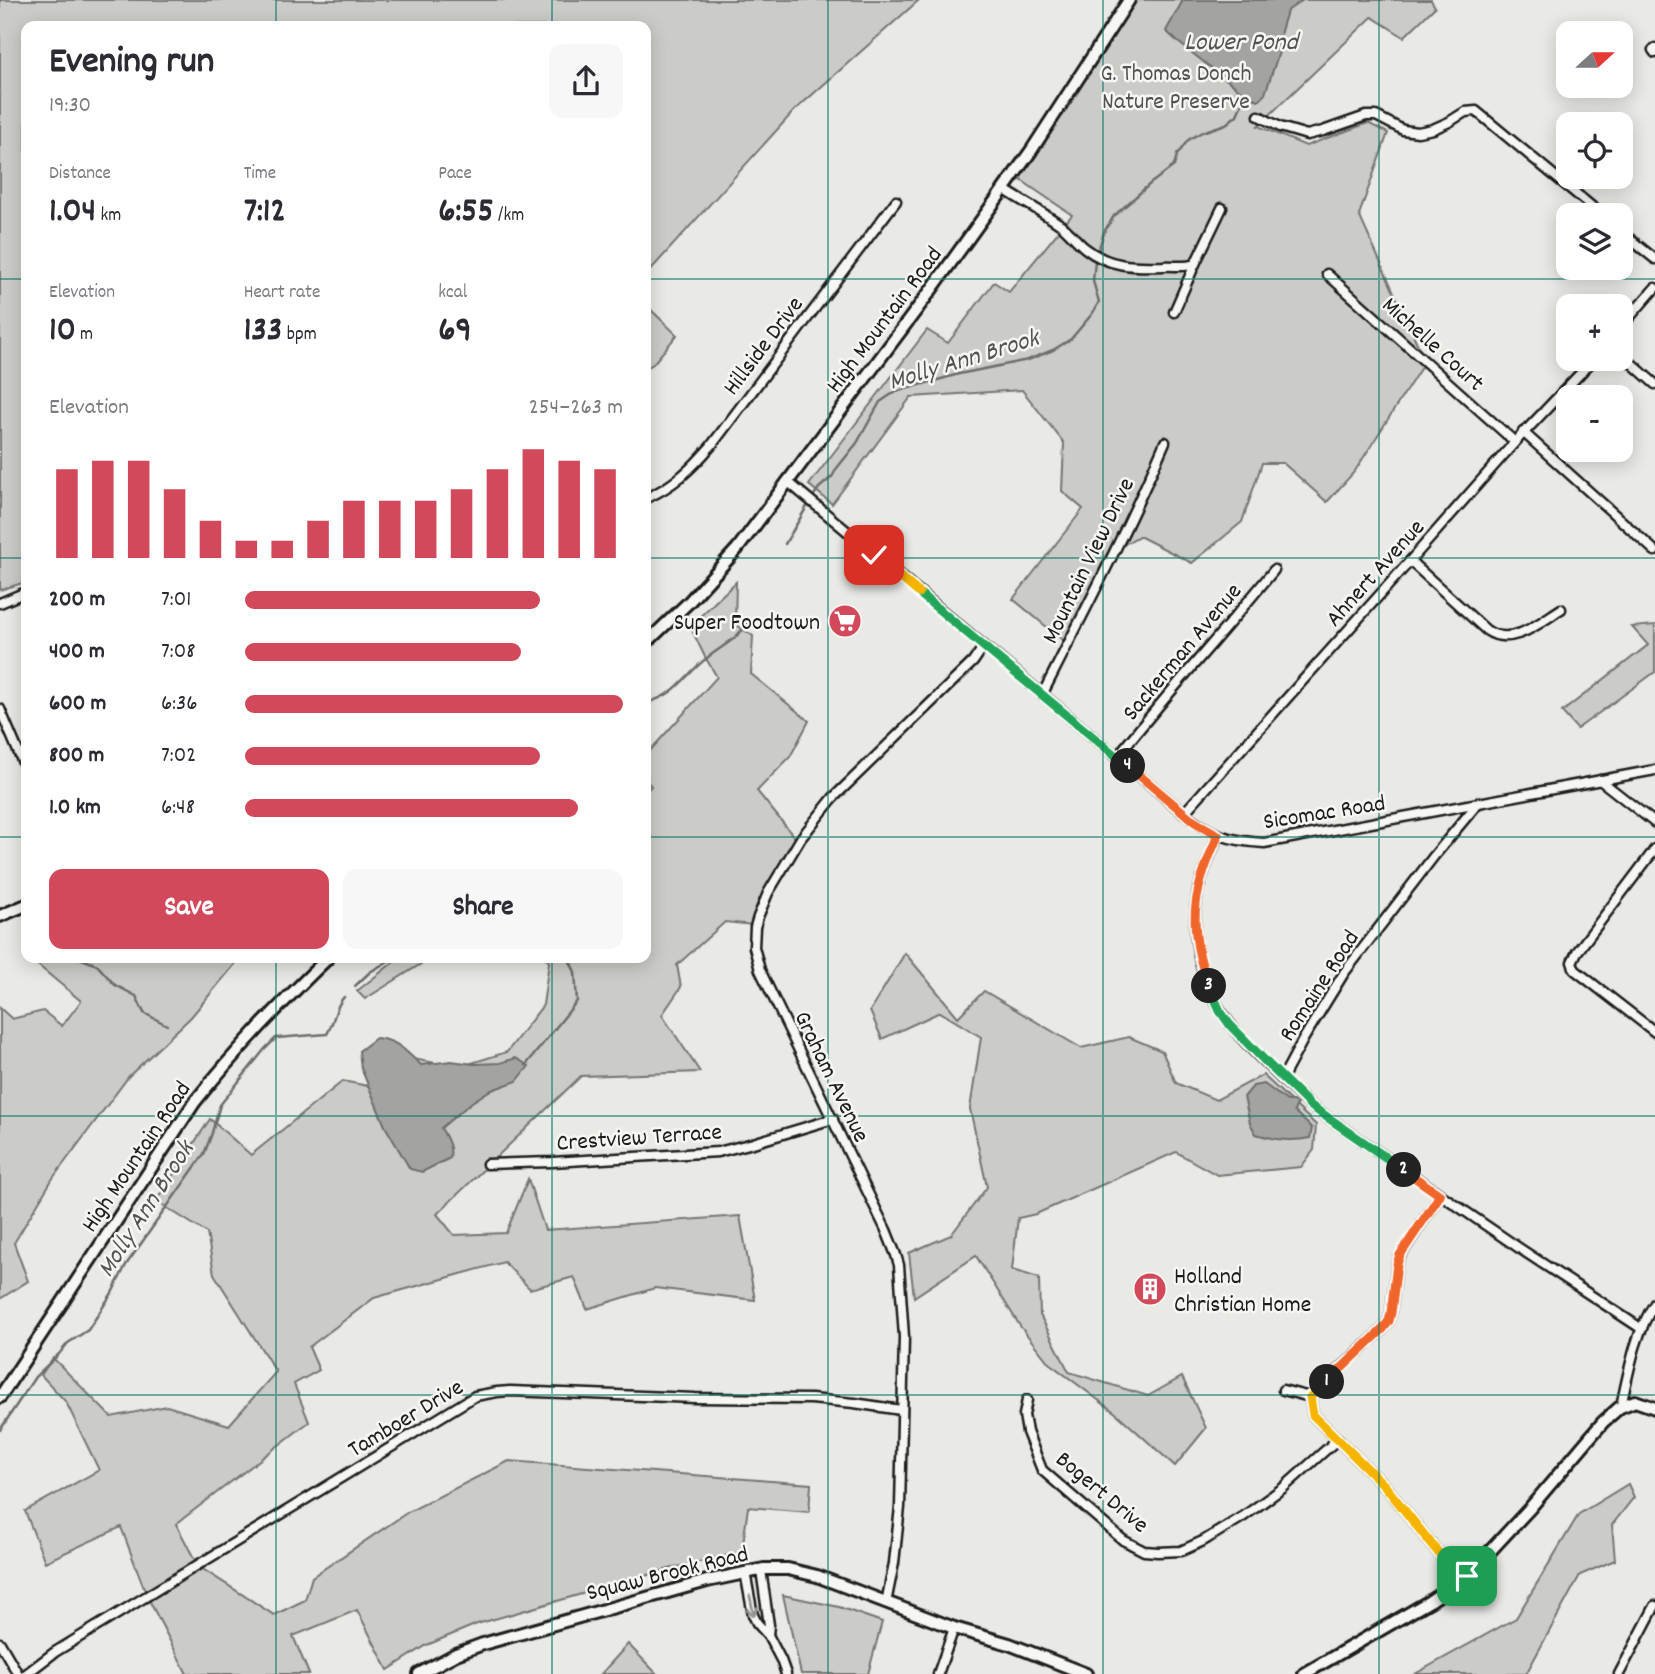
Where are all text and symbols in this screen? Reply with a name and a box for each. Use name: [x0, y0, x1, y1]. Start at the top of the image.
north arrow: [1556, 21, 1633, 98]
map controls: [1556, 21, 1633, 462]
water label: Lower Pond: [1184, 25, 1301, 62]
text: Evening run: [49, 36, 214, 91]
button: share: [549, 44, 623, 118]
park label: G. Thomas Donch Nature Preserve: [1100, 58, 1252, 120]
text: 19:30: [49, 90, 91, 123]
button: locate: [1556, 112, 1633, 189]
text: Distance: [49, 161, 111, 188]
text: Time: [244, 161, 276, 188]
text: Pace: [438, 161, 472, 188]
text: 1.04: [49, 188, 96, 238]
text: 7:12: [244, 188, 286, 238]
text: 6:55: [438, 188, 494, 238]
text: km: [96, 203, 121, 230]
text: /km: [494, 203, 524, 230]
button: layers: [1556, 203, 1633, 280]
street label: High Mountain Road: [819, 240, 952, 401]
text: Elevation: [49, 280, 115, 307]
text: Heart rate: [244, 280, 320, 307]
text: kcal: [438, 280, 467, 307]
street label: Hillside Drive: [716, 290, 813, 403]
street label: Michelle Court: [1373, 290, 1491, 401]
button: +: [1556, 294, 1633, 371]
text: 10: [49, 307, 76, 357]
text: 133: [244, 307, 282, 357]
text: 69: [438, 307, 472, 357]
water label: Molly Ann Brook: [884, 320, 1046, 402]
text: m: [76, 322, 93, 349]
text: bpm: [282, 322, 317, 349]
button: −: [1556, 385, 1633, 462]
text: Elevation: [49, 392, 129, 425]
text: 254–263 m: [529, 392, 623, 425]
street label: Mountain View Drive: [1035, 473, 1145, 650]
street label: Ahnert Avenue: [1319, 513, 1434, 635]
pin: [844, 525, 904, 585]
icon: check: [855, 536, 893, 574]
street label: Sackerman Avenue: [1115, 577, 1251, 729]
text: 200 m: [49, 584, 105, 617]
text: 7:01: [161, 584, 191, 617]
supermarket icon: Super Foodtown: [826, 602, 864, 640]
place label: Super Foodtown: [674, 607, 820, 641]
text: 400 m: [49, 636, 105, 669]
text: 7:08: [161, 636, 195, 669]
text: 600 m: [49, 688, 106, 721]
text: 6:36: [161, 688, 198, 721]
text: 800 m: [49, 740, 104, 773]
text: 7:02: [161, 740, 196, 773]
pin: 4: [1110, 748, 1146, 784]
text: 4: [1124, 752, 1131, 779]
street label: Sicomac Road: [1261, 788, 1388, 840]
text: 1.0 km: [49, 792, 101, 825]
text: 6:48: [161, 792, 195, 825]
button: Save: [49, 869, 329, 949]
button: Share: [343, 869, 623, 949]
street label: Romaine Road: [1272, 924, 1369, 1049]
pin: 3: [1192, 968, 1226, 1004]
text: 3: [1204, 972, 1213, 999]
street label: Graham Avenue: [784, 1006, 877, 1149]
street label: High Mountain Road: [74, 1075, 201, 1240]
street label: Crestview Terrace: [555, 1116, 723, 1162]
water label: Molly Ann Brook: [89, 1133, 206, 1285]
pin: 2: [1386, 1152, 1422, 1188]
text: 2: [1399, 1156, 1408, 1183]
place label: Holland Christian Home: [1174, 1261, 1311, 1323]
building icon: Holland Christian Home: [1131, 1270, 1169, 1308]
pin: 1: [1310, 1364, 1344, 1400]
text: 1: [1324, 1368, 1329, 1395]
street label: Tamboer Drive: [342, 1372, 471, 1468]
street label: Bogert Drive: [1047, 1444, 1155, 1543]
street label: Squaw Brook Road: [583, 1538, 752, 1611]
pin: [1437, 1546, 1497, 1606]
icon: arrive: [1448, 1557, 1486, 1595]
one-way arrow: [745, 1594, 759, 1617]

